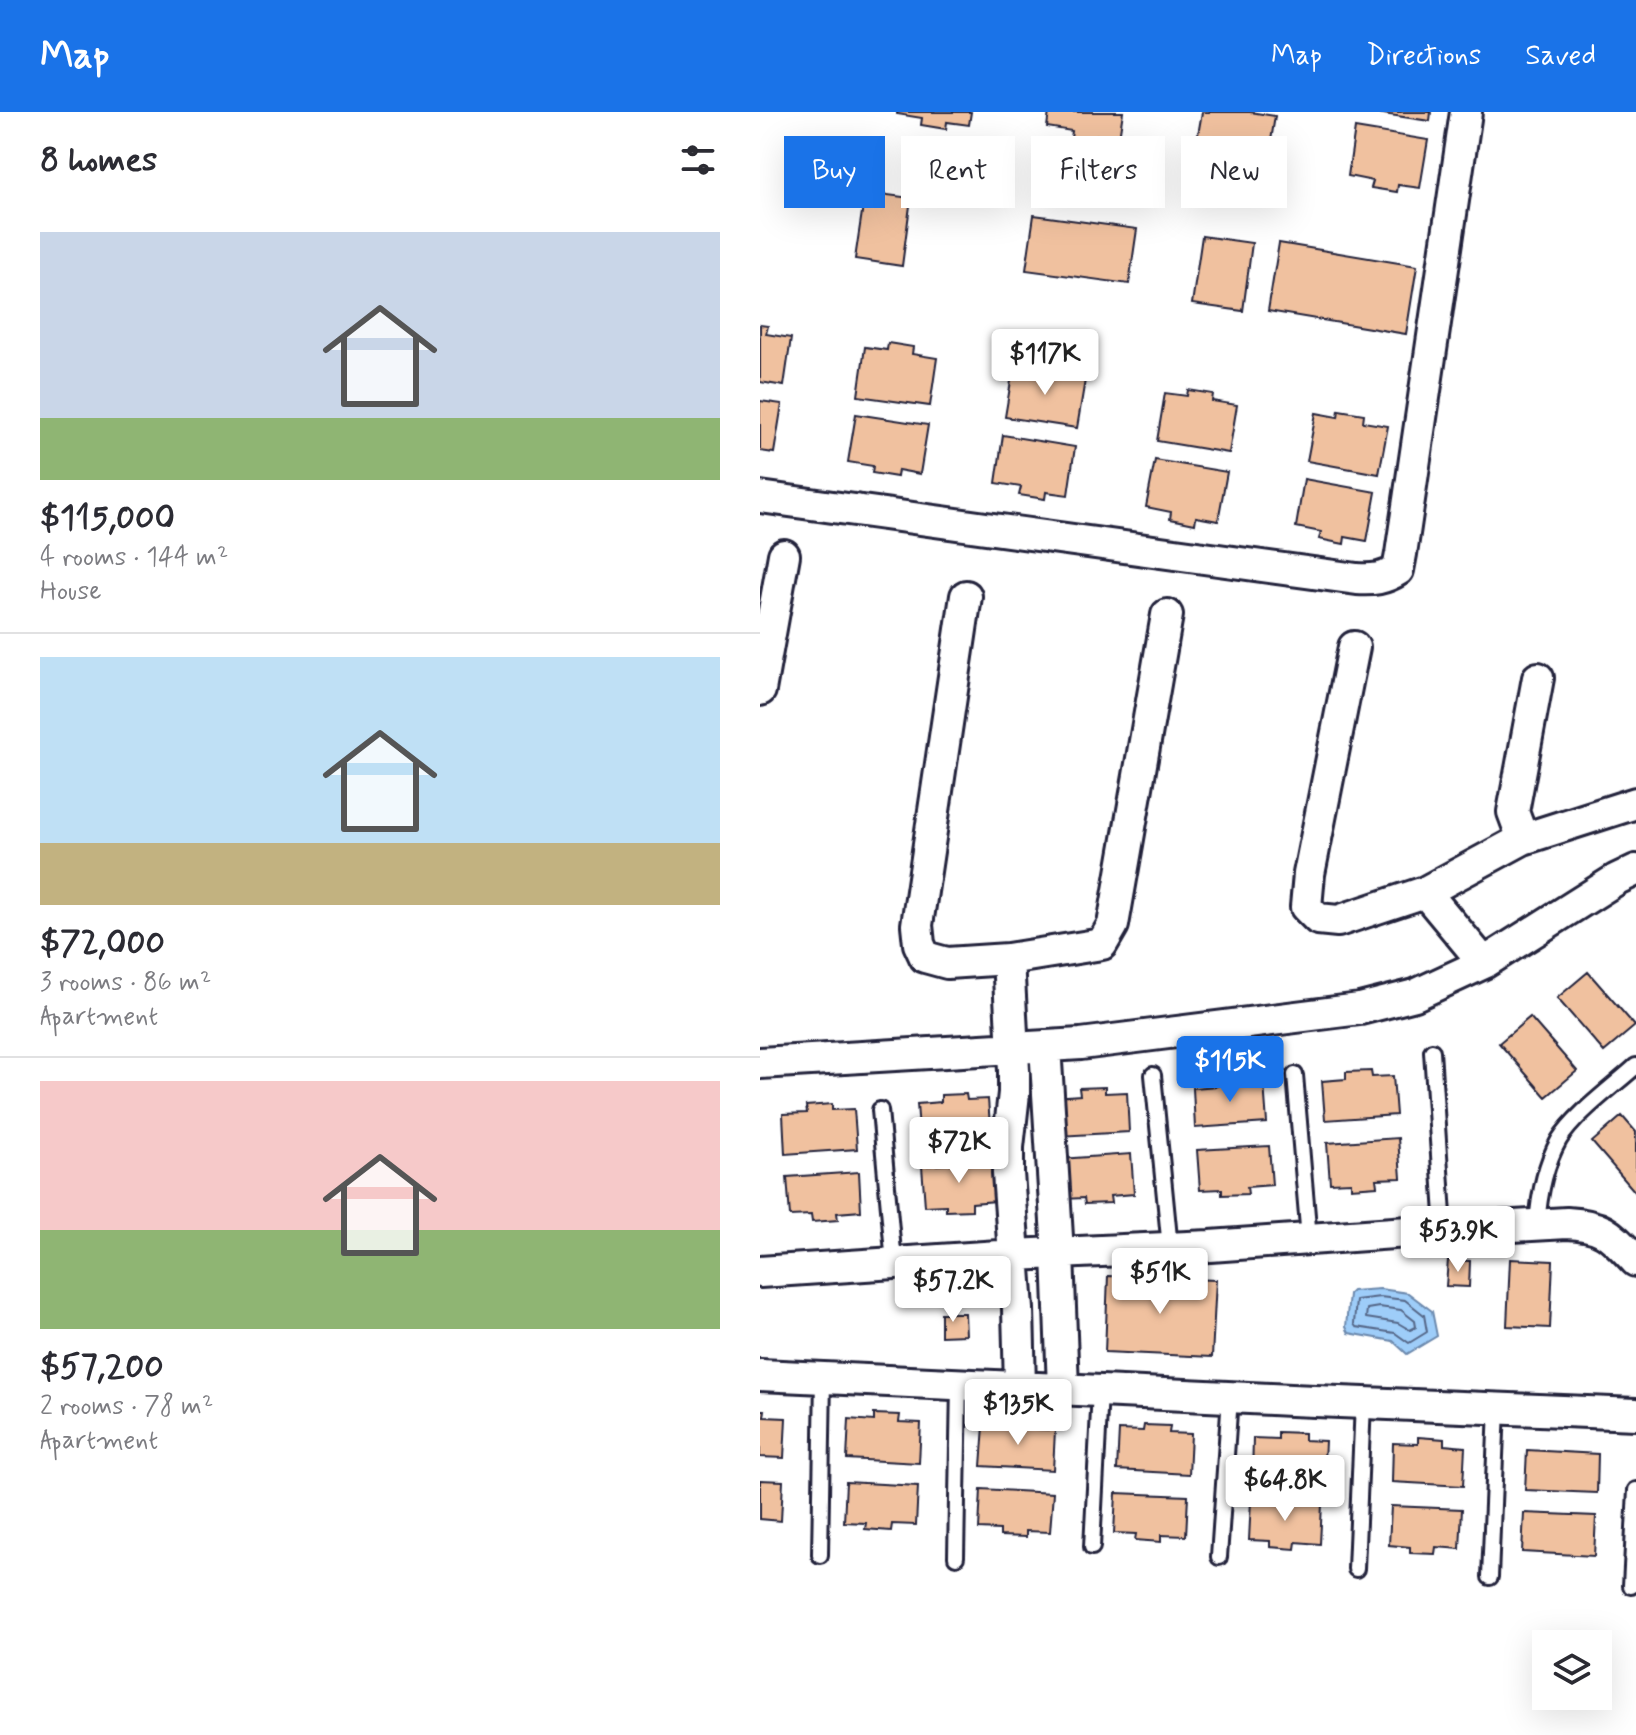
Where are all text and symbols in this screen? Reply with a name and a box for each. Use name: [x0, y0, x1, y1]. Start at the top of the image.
text: Map: [40, 32, 110, 81]
text: Map: [1271, 38, 1322, 75]
text: Directions: [1366, 38, 1481, 75]
text: Saved: [1525, 38, 1596, 75]
chip: Buy: [784, 136, 885, 208]
chip: Rent: [901, 136, 1015, 208]
chip: Filters: [1031, 136, 1165, 208]
chip: New: [1181, 136, 1287, 208]
text: 8 homes: [40, 138, 157, 183]
icon: filters: [676, 138, 720, 182]
icon: home: [308, 284, 452, 428]
pin: $117K: [989, 329, 1101, 397]
text: $117K: [1010, 338, 1080, 372]
text: $115,000: [40, 496, 175, 541]
text: 4 rooms · 144 m²: [40, 541, 228, 575]
text: House: [40, 575, 101, 609]
icon: home: [308, 709, 452, 853]
text: $72,000: [40, 921, 165, 966]
text: 3 rooms · 86 m²: [40, 966, 211, 1000]
text: Apartment: [40, 1000, 158, 1034]
pin: $115K: [1174, 1036, 1286, 1104]
text: $115K: [1195, 1045, 1265, 1079]
pin: $72K: [912, 1117, 1006, 1185]
text: $72K: [927, 1126, 991, 1160]
icon: home: [308, 1133, 452, 1277]
pin: $53.9K: [1393, 1206, 1523, 1274]
text: $53.9K: [1419, 1215, 1497, 1249]
pin: $51K: [1113, 1248, 1207, 1316]
pin: $57.2K: [888, 1256, 1018, 1324]
text: $51K: [1130, 1257, 1190, 1291]
text: $57.2K: [913, 1265, 993, 1299]
text: $57,200: [40, 1345, 164, 1390]
pin: $135K: [962, 1379, 1074, 1447]
text: $135K: [983, 1388, 1053, 1422]
text: 2 rooms · 78 m²: [40, 1390, 213, 1424]
text: Apartment: [40, 1424, 158, 1458]
pin: $64.8K: [1220, 1455, 1350, 1523]
text: $64.8K: [1244, 1464, 1326, 1498]
map controls: [1532, 1630, 1612, 1710]
button: layers: [1532, 1630, 1612, 1710]

